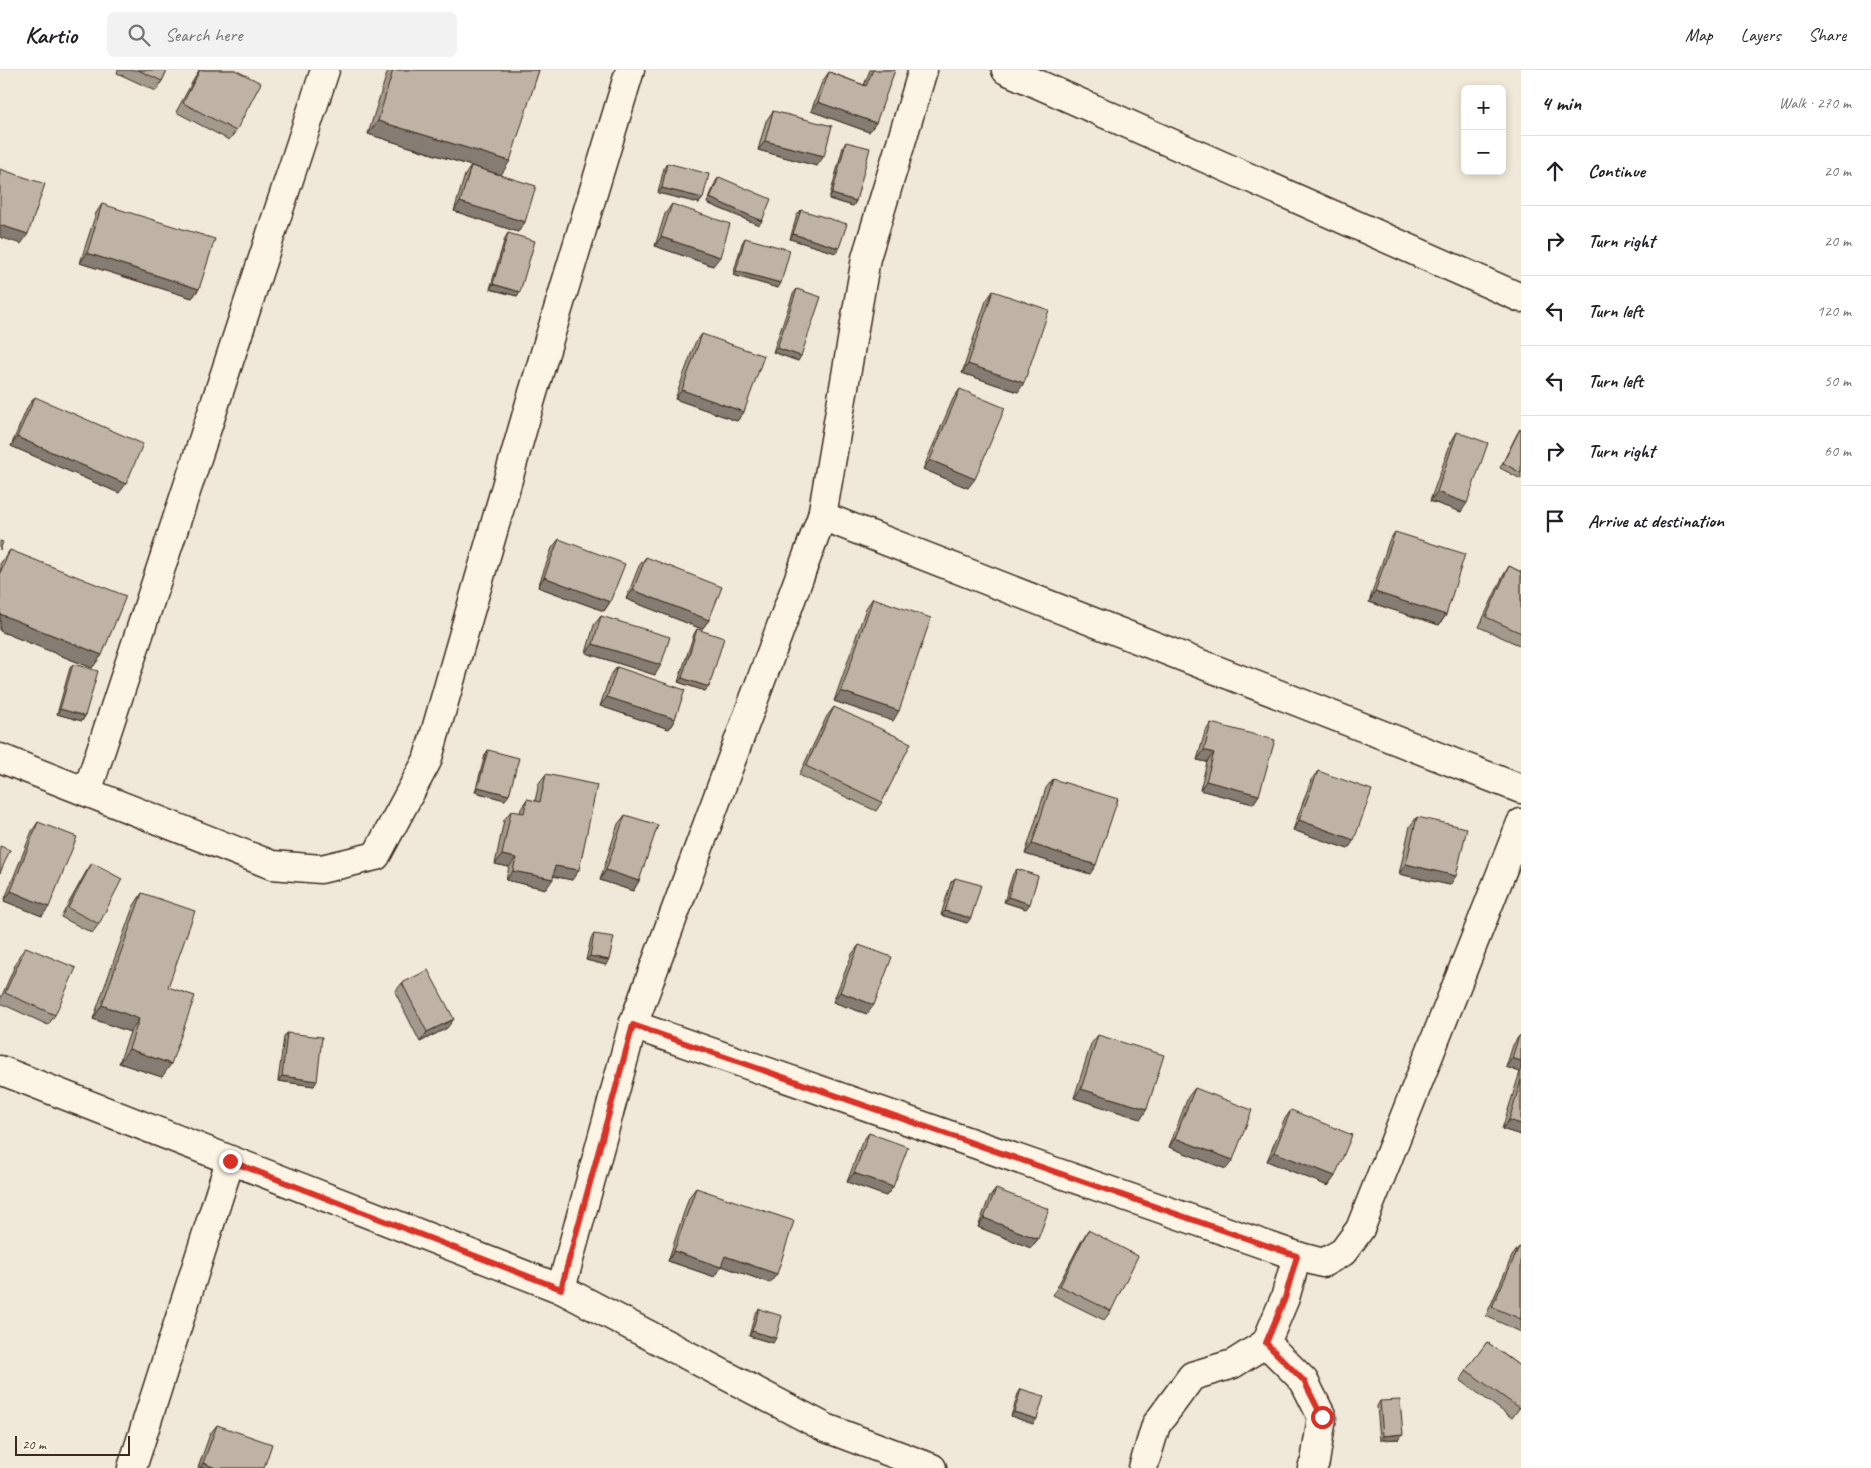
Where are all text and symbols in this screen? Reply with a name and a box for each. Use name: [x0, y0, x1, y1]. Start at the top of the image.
search box: [107, 12, 457, 57]
text: Kartio: [25, 20, 77, 50]
icon: search: [125, 21, 153, 49]
text: Search here: [165, 23, 242, 47]
text: Map: [1685, 24, 1713, 46]
text: Layers: [1741, 24, 1780, 46]
text: Share: [1808, 24, 1846, 46]
map controls: [1461, 85, 1506, 175]
button: +: [1461, 85, 1506, 130]
text: 4 min: [1541, 90, 1581, 116]
text: Walk · 270 m: [1779, 93, 1851, 113]
button: −: [1461, 130, 1506, 175]
icon: ahead: [1541, 157, 1569, 185]
text: Continue: [1588, 159, 1645, 183]
text: 20 m: [1824, 161, 1851, 181]
icon: right: [1541, 227, 1569, 255]
text: Turn right: [1588, 229, 1655, 253]
text: 20 m: [1824, 231, 1851, 251]
icon: left: [1541, 297, 1569, 325]
text: Turn left: [1588, 299, 1643, 323]
text: 120 m: [1817, 301, 1851, 321]
icon: left: [1541, 367, 1569, 395]
text: Turn left: [1588, 369, 1643, 393]
text: 50 m: [1824, 371, 1851, 391]
icon: right: [1541, 437, 1569, 465]
text: Turn right: [1588, 439, 1655, 463]
text: 60 m: [1824, 441, 1851, 461]
icon: arrive: [1541, 507, 1569, 535]
text: Arrive at destination: [1588, 509, 1724, 533]
route end: [219, 1150, 242, 1173]
route start: [1311, 1406, 1334, 1429]
scale bar: [15, 1433, 130, 1456]
text: 20 m: [22, 1436, 46, 1453]

